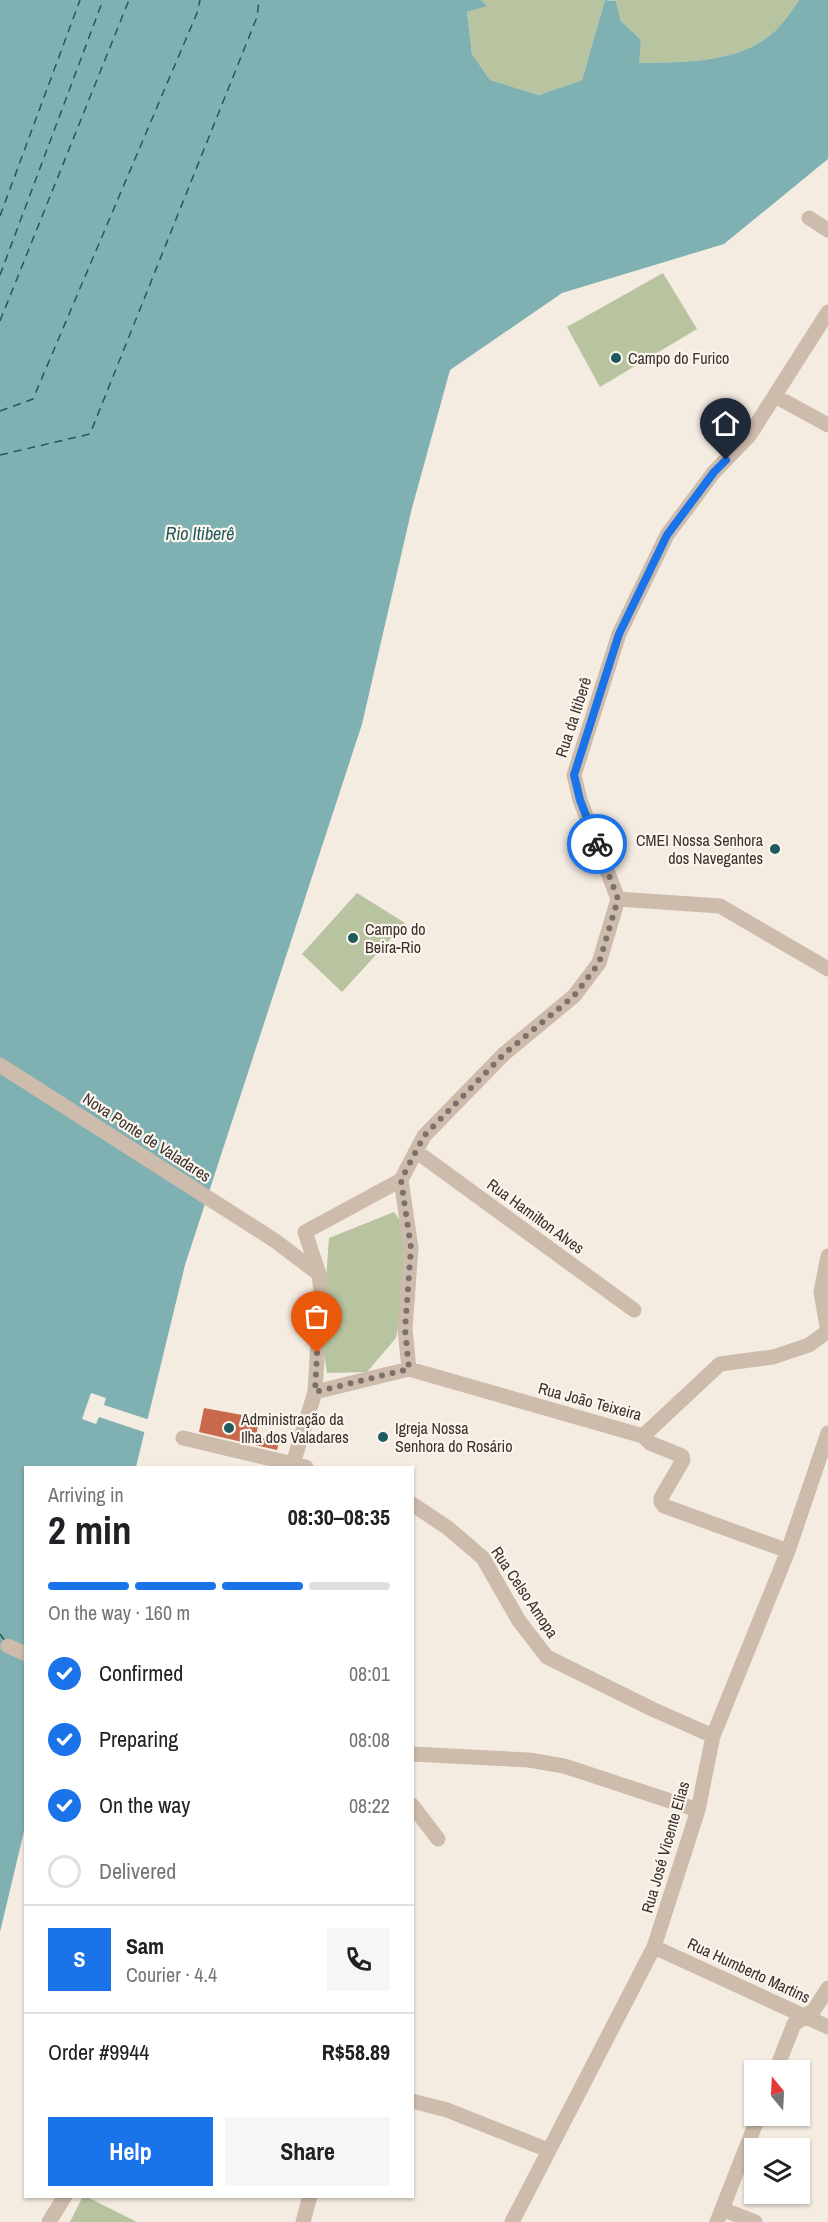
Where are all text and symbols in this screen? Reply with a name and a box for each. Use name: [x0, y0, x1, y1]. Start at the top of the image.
place label: Campo do Furico: [628, 347, 729, 369]
marker: Campo do Furico: [609, 351, 623, 365]
pin: [700, 398, 751, 460]
icon: home: [709, 407, 742, 440]
water label: Rio Itiberê: [166, 521, 234, 546]
street label: Rua da Itiberê: [550, 674, 596, 760]
courier: [567, 814, 627, 874]
icon: bike: [581, 828, 614, 861]
place label: CMEI Nossa Senhora dos Navegantes: [636, 829, 764, 869]
marker: CMEI Nossa Senhora dos Navegantes: [768, 842, 782, 856]
place label: Campo do Beira-Rio: [365, 918, 426, 958]
marker: Campo do Beira-Rio: [346, 931, 360, 945]
street label: Nova Ponte de Valadares: [79, 1087, 215, 1187]
street label: Rua Hamilton Alves: [483, 1173, 589, 1259]
pin: [291, 1291, 342, 1353]
icon: bag: [300, 1300, 333, 1333]
street label: Rua João Teixeira: [536, 1377, 645, 1426]
place label: Administração da Ilha dos Valadares: [240, 1408, 349, 1448]
place label: Igreja Nossa Senhora do Rosário: [395, 1417, 512, 1457]
marker: Administração da Ilha dos Valadares: [222, 1421, 236, 1435]
marker: Igreja Nossa Senhora do Rosário: [376, 1430, 390, 1444]
text: Arriving in: [48, 1481, 124, 1508]
text: 08:30–08:35: [288, 1502, 390, 1532]
text: 2 min: [48, 1504, 132, 1556]
street label: Rua Celso Amopa: [486, 1542, 564, 1643]
text: On the way · 160 m: [48, 1599, 190, 1626]
icon: check: [48, 1657, 81, 1690]
text: Confirmed: [99, 1658, 183, 1688]
text: 08:01: [349, 1660, 390, 1687]
icon: check: [48, 1723, 81, 1756]
text: Preparing: [99, 1724, 178, 1754]
text: 08:08: [349, 1726, 390, 1753]
street label: Rua José Vicente Elias: [636, 1779, 694, 1915]
icon: check: [48, 1789, 81, 1822]
text: On the way: [99, 1790, 190, 1820]
text: 08:22: [349, 1792, 390, 1819]
text: Delivered: [99, 1856, 176, 1886]
button: phone: [327, 1928, 390, 1991]
text: Sam: [126, 1931, 164, 1961]
street label: Rua Humberto Martins: [684, 1932, 814, 2008]
text: S: [73, 1944, 86, 1974]
text: Courier · 4.4: [126, 1961, 217, 1988]
text: Order #9944: [48, 2037, 149, 2067]
text: R$58.89: [322, 2037, 390, 2067]
north arrow: [744, 2060, 810, 2126]
map controls: [744, 2060, 810, 2204]
button: Help: [48, 2117, 213, 2186]
button: Share: [225, 2117, 390, 2186]
button: layers: [744, 2138, 810, 2204]

